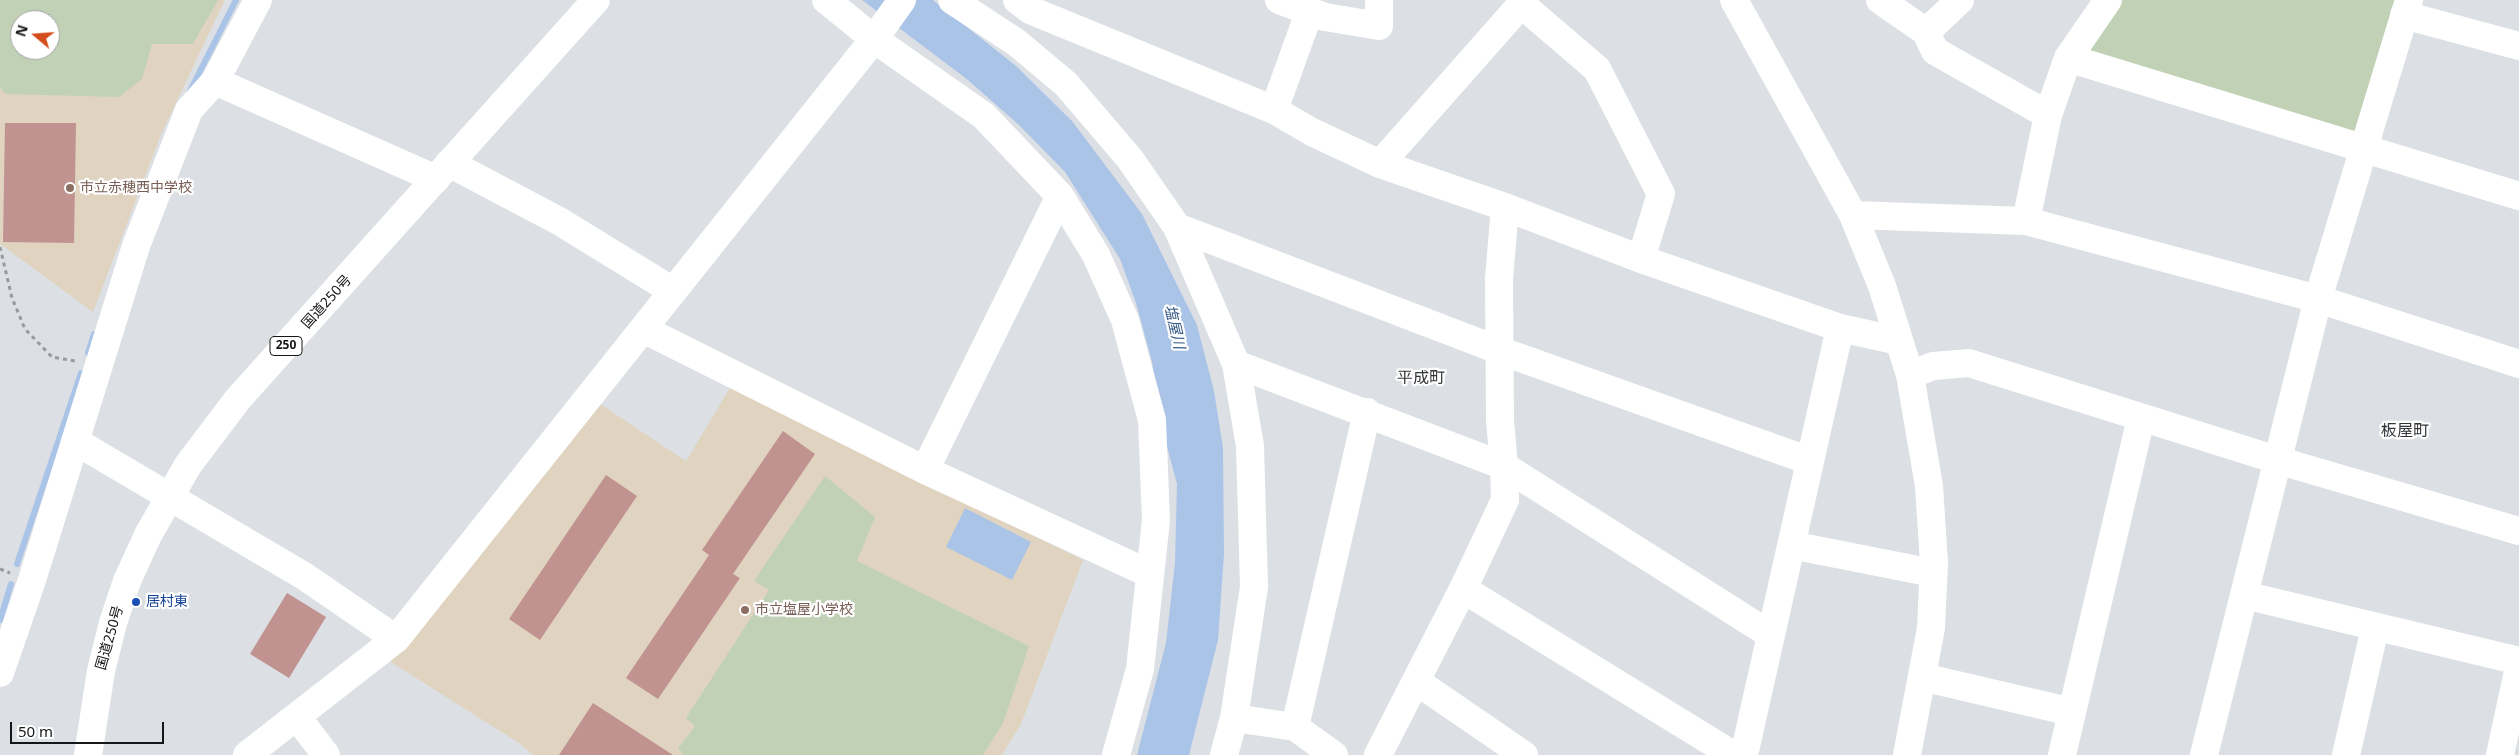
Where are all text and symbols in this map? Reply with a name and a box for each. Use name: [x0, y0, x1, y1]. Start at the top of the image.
north arrow: [10, 10, 60, 60]
text: N: [10, 22, 32, 39]
place label: 市立赤穂西中学校: [80, 180, 192, 196]
marker: 市立赤穂西中学校: [64, 182, 76, 194]
street label: 国道250号: [299, 272, 355, 332]
water label: 塩屋川: [1160, 303, 1188, 351]
road number: 250: [270, 336, 302, 356]
district label: 平成町: [1397, 368, 1445, 388]
district label: 板屋町: [2381, 421, 2429, 441]
place label: 居村東: [146, 594, 188, 610]
marker: 居村東: [130, 596, 142, 608]
place label: 市立塩屋小学校: [755, 602, 853, 618]
street label: 国道250号: [93, 604, 127, 672]
marker: 市立塩屋小学校: [739, 604, 751, 616]
scale bar: [12, 712, 166, 744]
text: 50 m: [18, 721, 53, 741]

